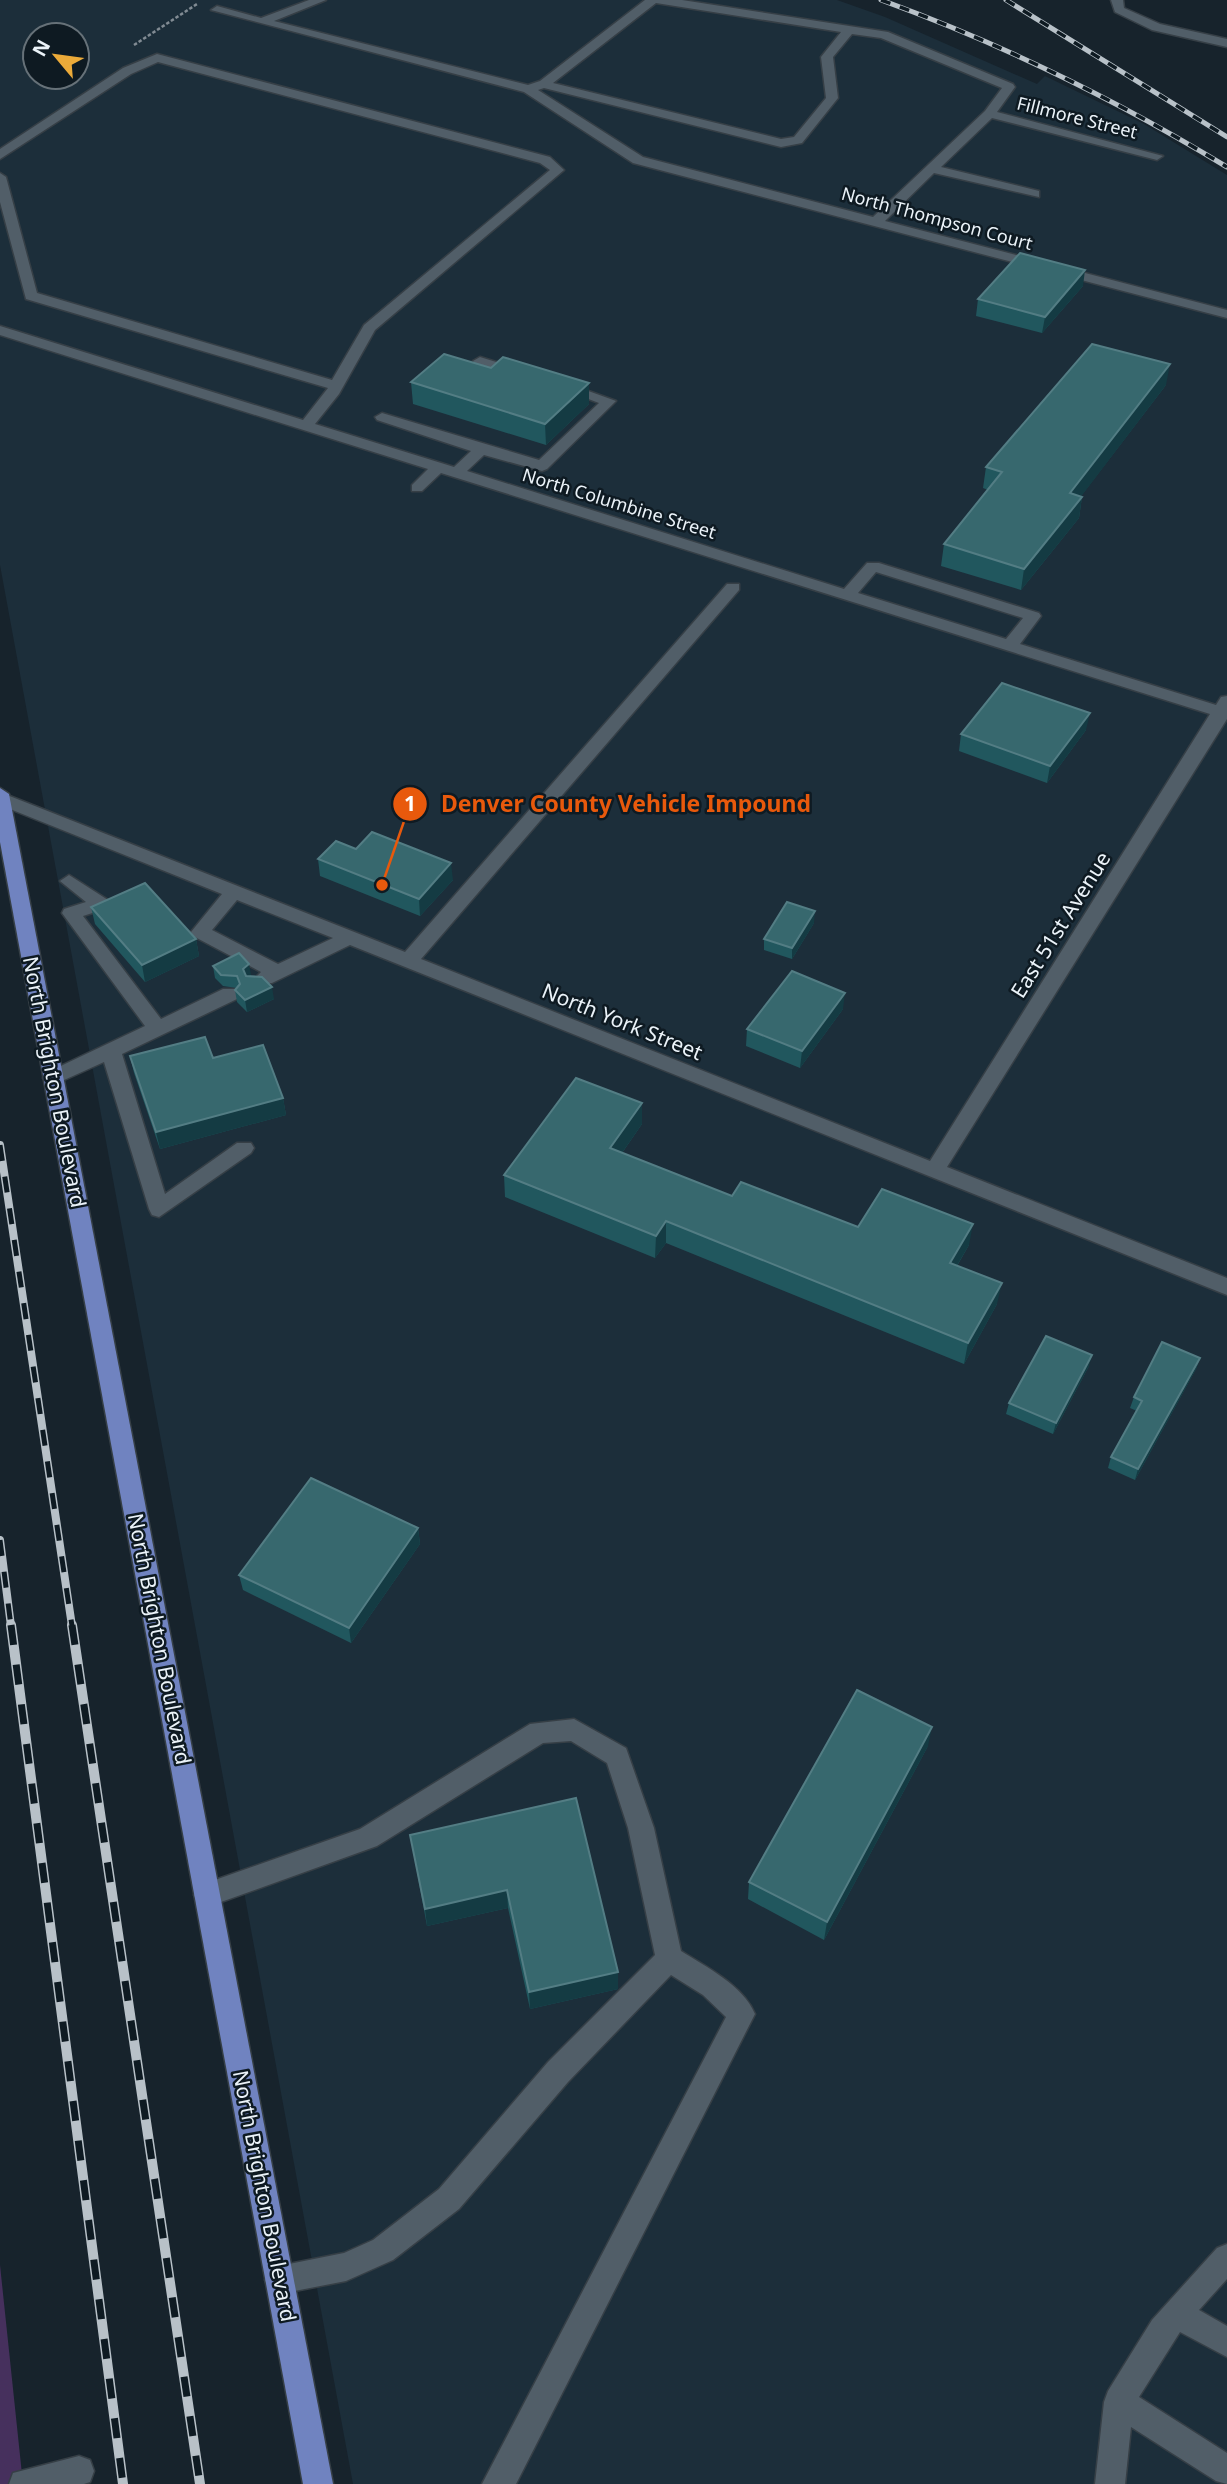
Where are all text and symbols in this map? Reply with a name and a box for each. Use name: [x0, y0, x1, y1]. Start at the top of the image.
north arrow: [21, 21, 91, 91]
text: N: [26, 35, 56, 61]
street label: Fillmore Street: [1015, 90, 1140, 144]
street label: North Thompson Court: [839, 181, 1036, 255]
street label: North Columbine Street: [520, 462, 719, 544]
callout: Denver County Vehicle Impound: [392, 782, 825, 826]
text: Denver County Vehicle Impound: [441, 787, 811, 819]
text: 1: [404, 789, 416, 817]
street label: East 51st Avenue: [1004, 846, 1116, 1003]
street label: North Brighton Boulevard: [17, 954, 93, 1210]
street label: North York Street: [538, 976, 707, 1066]
street label: North Brighton Boulevard: [122, 1511, 198, 1767]
street label: North Brighton Boulevard: [227, 2068, 303, 2324]

